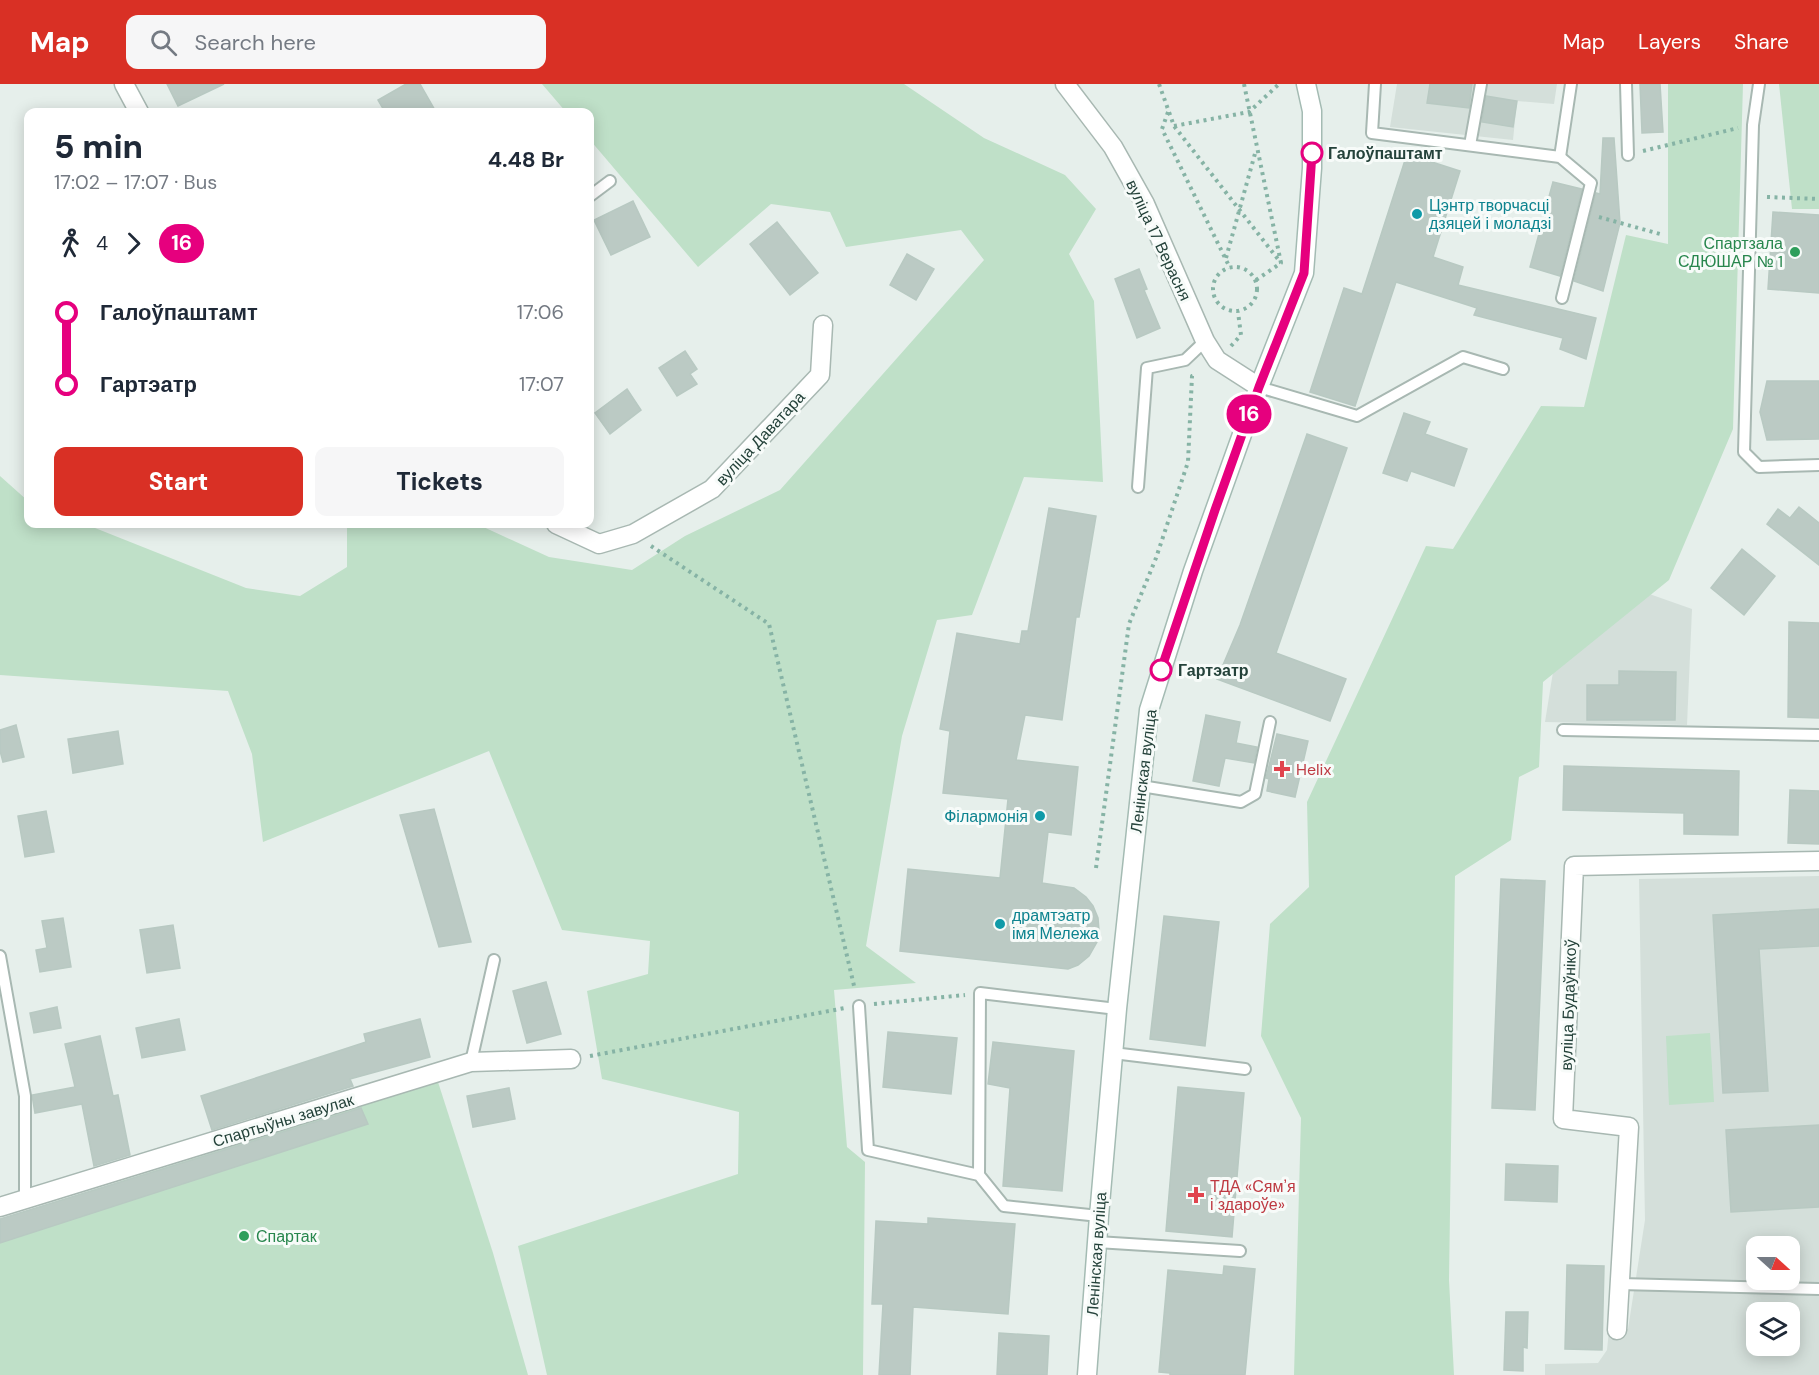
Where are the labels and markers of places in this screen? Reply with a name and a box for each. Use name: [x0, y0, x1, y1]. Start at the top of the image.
marker: Галоўпаштамт: [1301, 142, 1323, 164]
place label: Галоўпаштамт: [1328, 143, 1443, 164]
place label: Цэнтр творчасці дзяцей і моладзі: [1429, 195, 1551, 234]
marker: Цэнтр творчасці дзяцей і моладзі: [1410, 207, 1424, 221]
place label: Спартзала СДЮШАР № 1: [1678, 233, 1783, 272]
marker: Спартзала СДЮШАР № 1: [1788, 245, 1802, 259]
marker: Гартэатр: [1150, 659, 1172, 681]
place label: Гартэатр: [1178, 660, 1249, 681]
place label: Helix: [1296, 759, 1331, 780]
marker: Helix: [1273, 760, 1291, 778]
place label: Філармонія: [944, 806, 1028, 827]
marker: Філармонія: [1033, 809, 1047, 823]
place label: драмтэатр імя Мележа: [1012, 905, 1099, 944]
marker: драмтэатр імя Мележа: [993, 917, 1007, 931]
place label: ТДА «Сямʼя і здароўе»: [1210, 1176, 1296, 1215]
marker: ТДА «Сямʼя і здароўе»: [1187, 1186, 1205, 1204]
place label: Спартак: [256, 1226, 318, 1247]
marker: Спартак: [237, 1229, 251, 1243]

